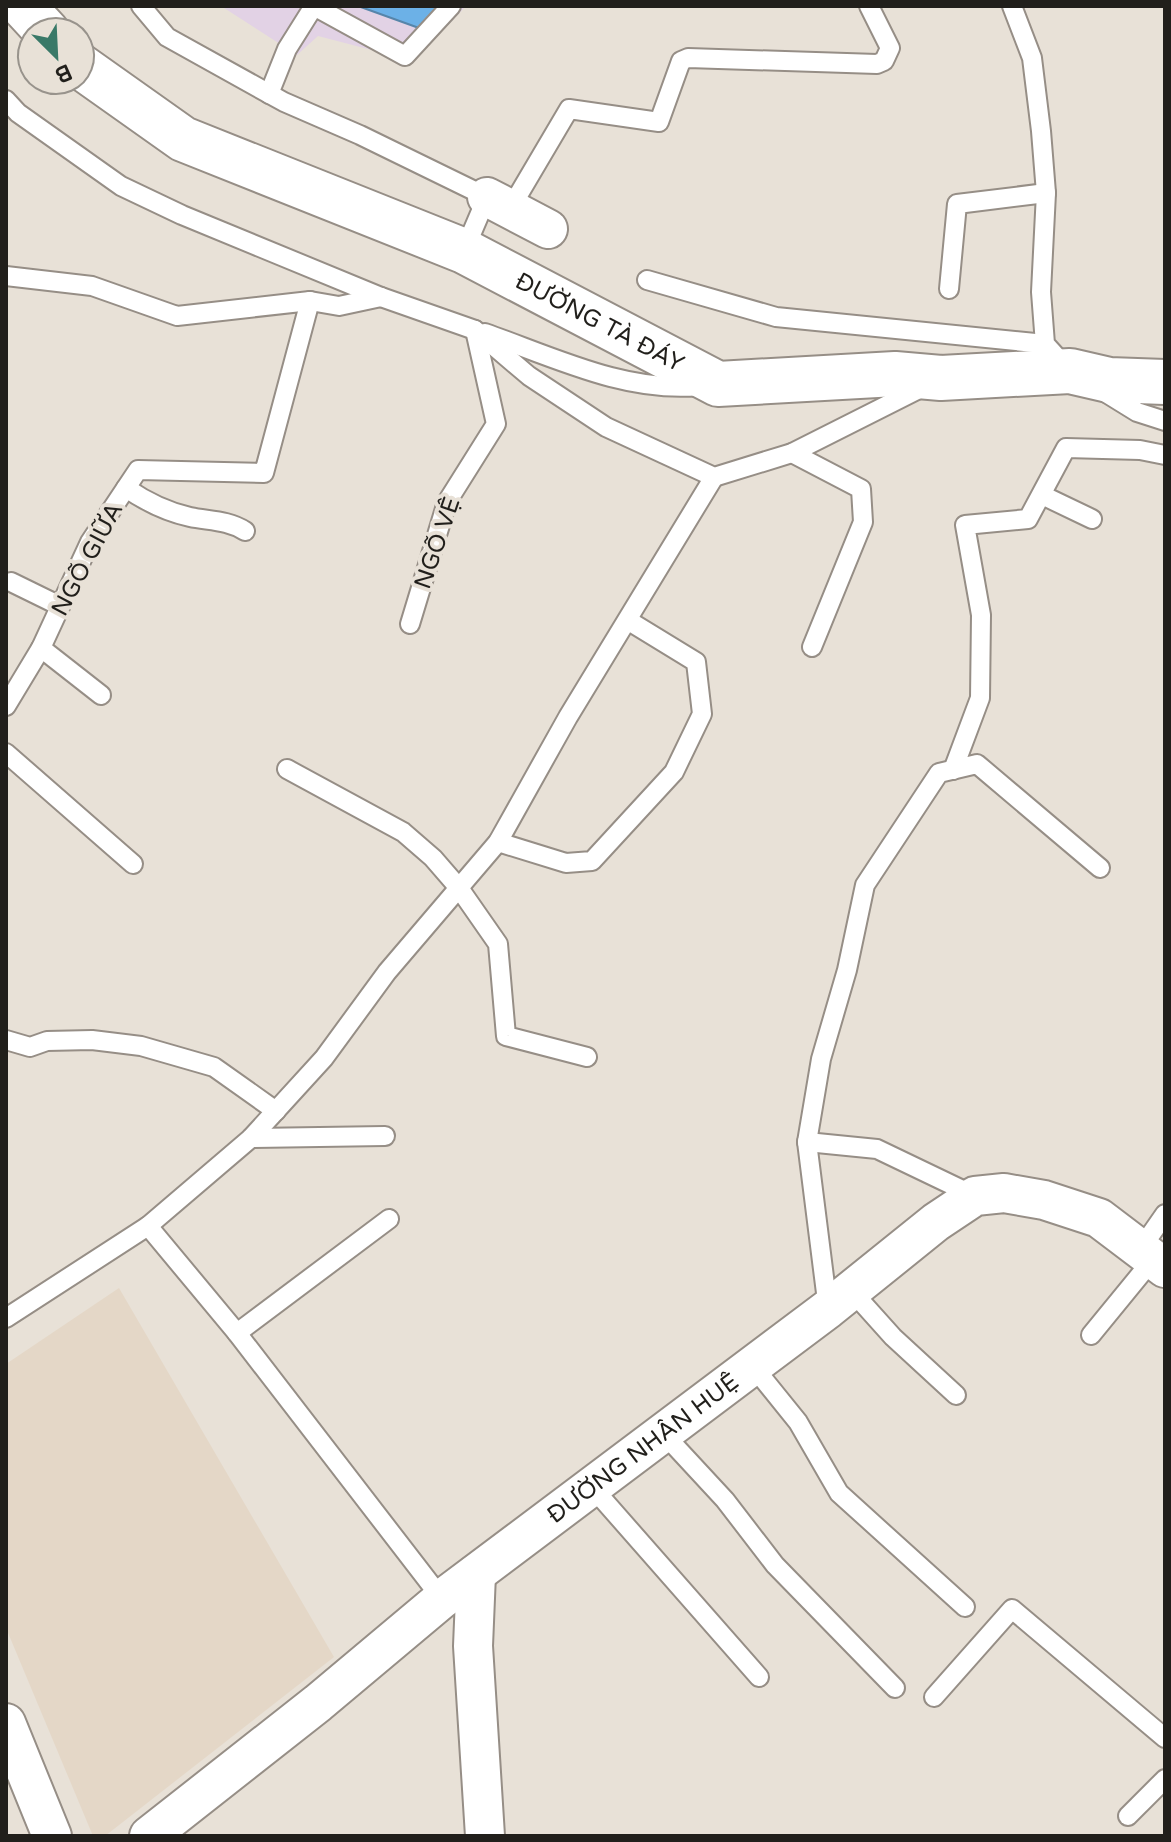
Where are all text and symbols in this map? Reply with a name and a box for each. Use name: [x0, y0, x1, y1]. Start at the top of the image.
north arrow: [16, 16, 96, 96]
text: B: [51, 58, 76, 88]
street label: ĐƯỜNG TÀ ĐÁY: [510, 266, 689, 379]
street label: NGÕ VỆ: [408, 493, 467, 593]
street label: NGÕ GIỮA: [45, 498, 129, 621]
street label: ĐƯỜNG NHÂN HUỆ: [542, 1367, 745, 1530]

